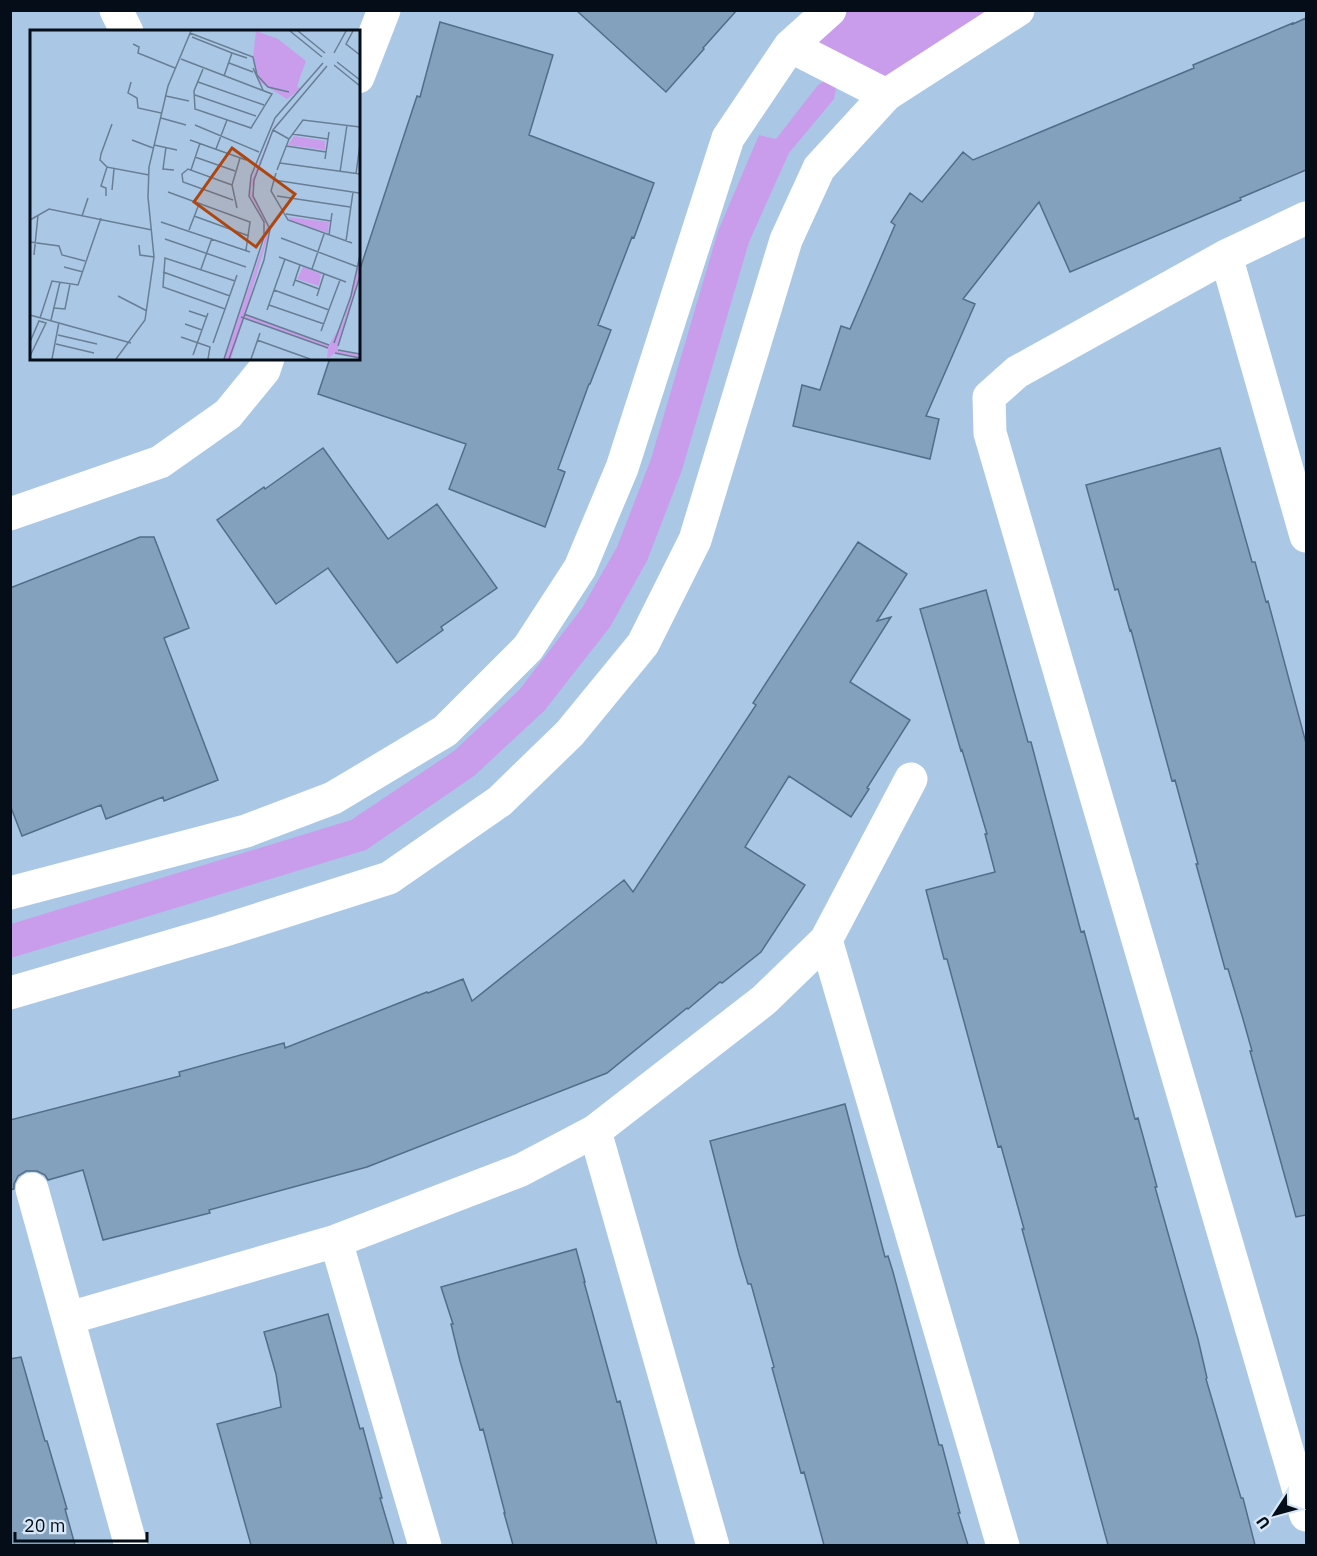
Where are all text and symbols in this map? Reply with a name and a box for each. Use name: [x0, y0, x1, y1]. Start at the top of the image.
inset map: [30, 30, 360, 360]
north arrow: [1245, 1484, 1305, 1544]
scale bar: [15, 1505, 147, 1543]
text: U: [1252, 1512, 1274, 1533]
text: 20 m: [24, 1514, 66, 1537]

